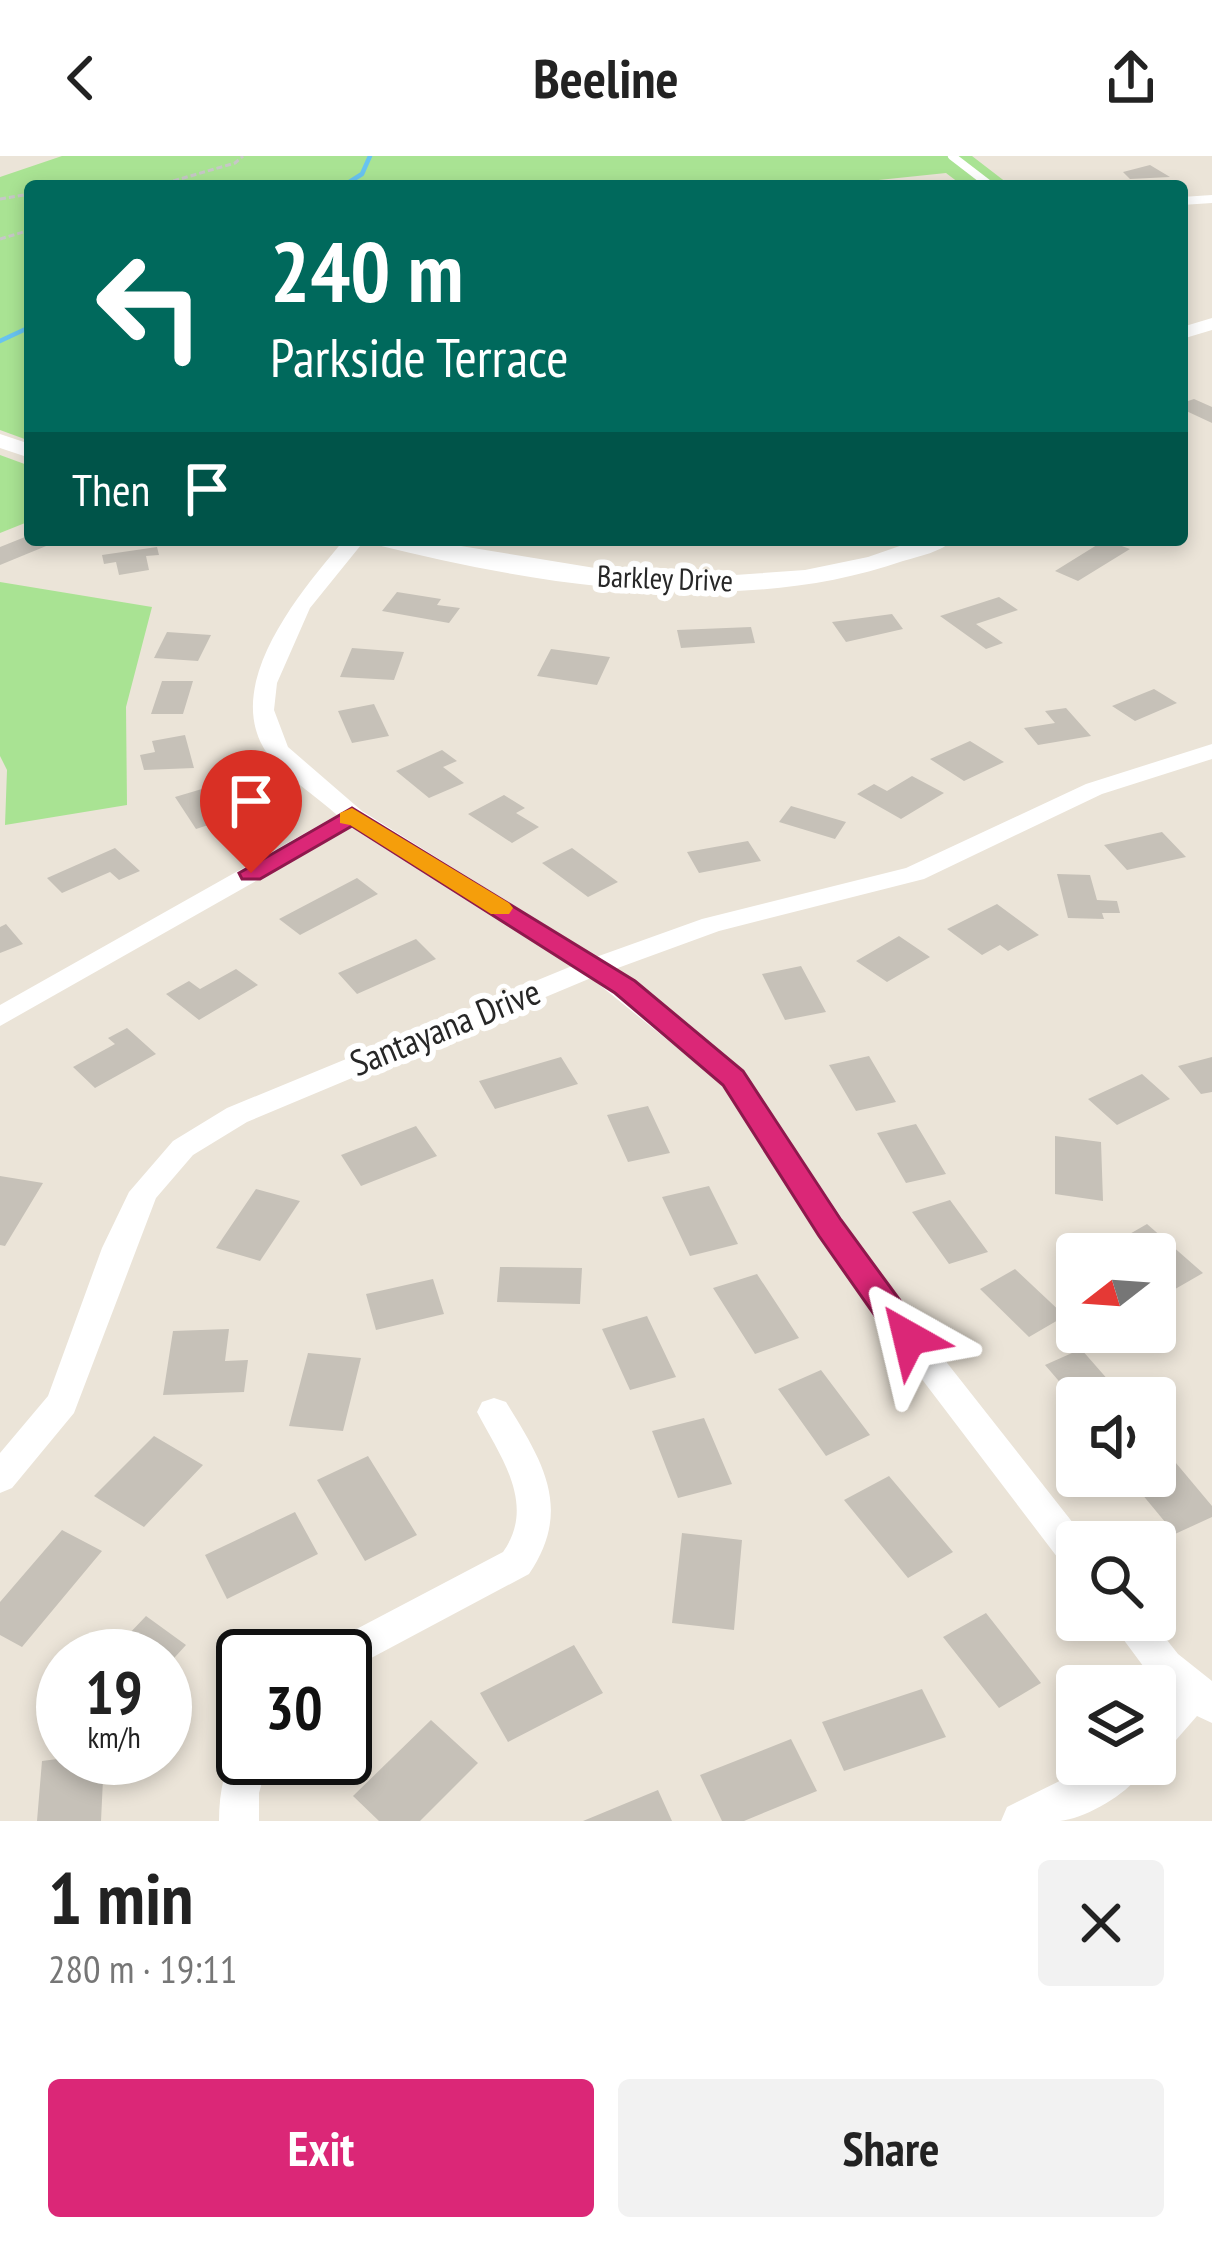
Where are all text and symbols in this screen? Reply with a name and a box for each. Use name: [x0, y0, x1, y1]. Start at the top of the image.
text: Beeline: [533, 43, 679, 113]
icon: back: [48, 45, 114, 111]
icon: share: [1098, 45, 1164, 111]
text: 240 m: [270, 216, 463, 325]
icon: left: [72, 228, 228, 384]
text: Parkside Terrace: [270, 322, 569, 392]
icon: arrive: [174, 456, 240, 522]
text: Then: [72, 460, 150, 518]
street label: Barkley Drive: [596, 556, 734, 599]
pin: [200, 750, 302, 873]
icon: arrive: [218, 768, 284, 834]
street label: Santayana Drive: [343, 967, 547, 1086]
north arrow: [1056, 1233, 1176, 1353]
map controls: [1056, 1233, 1176, 1785]
position arrow: [846, 1275, 972, 1401]
button: sound: [1056, 1377, 1176, 1497]
button: search: [1056, 1521, 1176, 1641]
speed limit sign: 30: [216, 1629, 372, 1785]
text: 19: [85, 1653, 143, 1731]
button: layers: [1056, 1665, 1176, 1785]
text: km/h: [87, 1717, 141, 1756]
text: 1 min: [48, 1851, 193, 1944]
button: close: [1038, 1860, 1164, 1986]
text: 280 m · 19:11: [48, 1943, 237, 1994]
button: Exit: [48, 2079, 594, 2217]
button: Share: [618, 2079, 1164, 2217]

